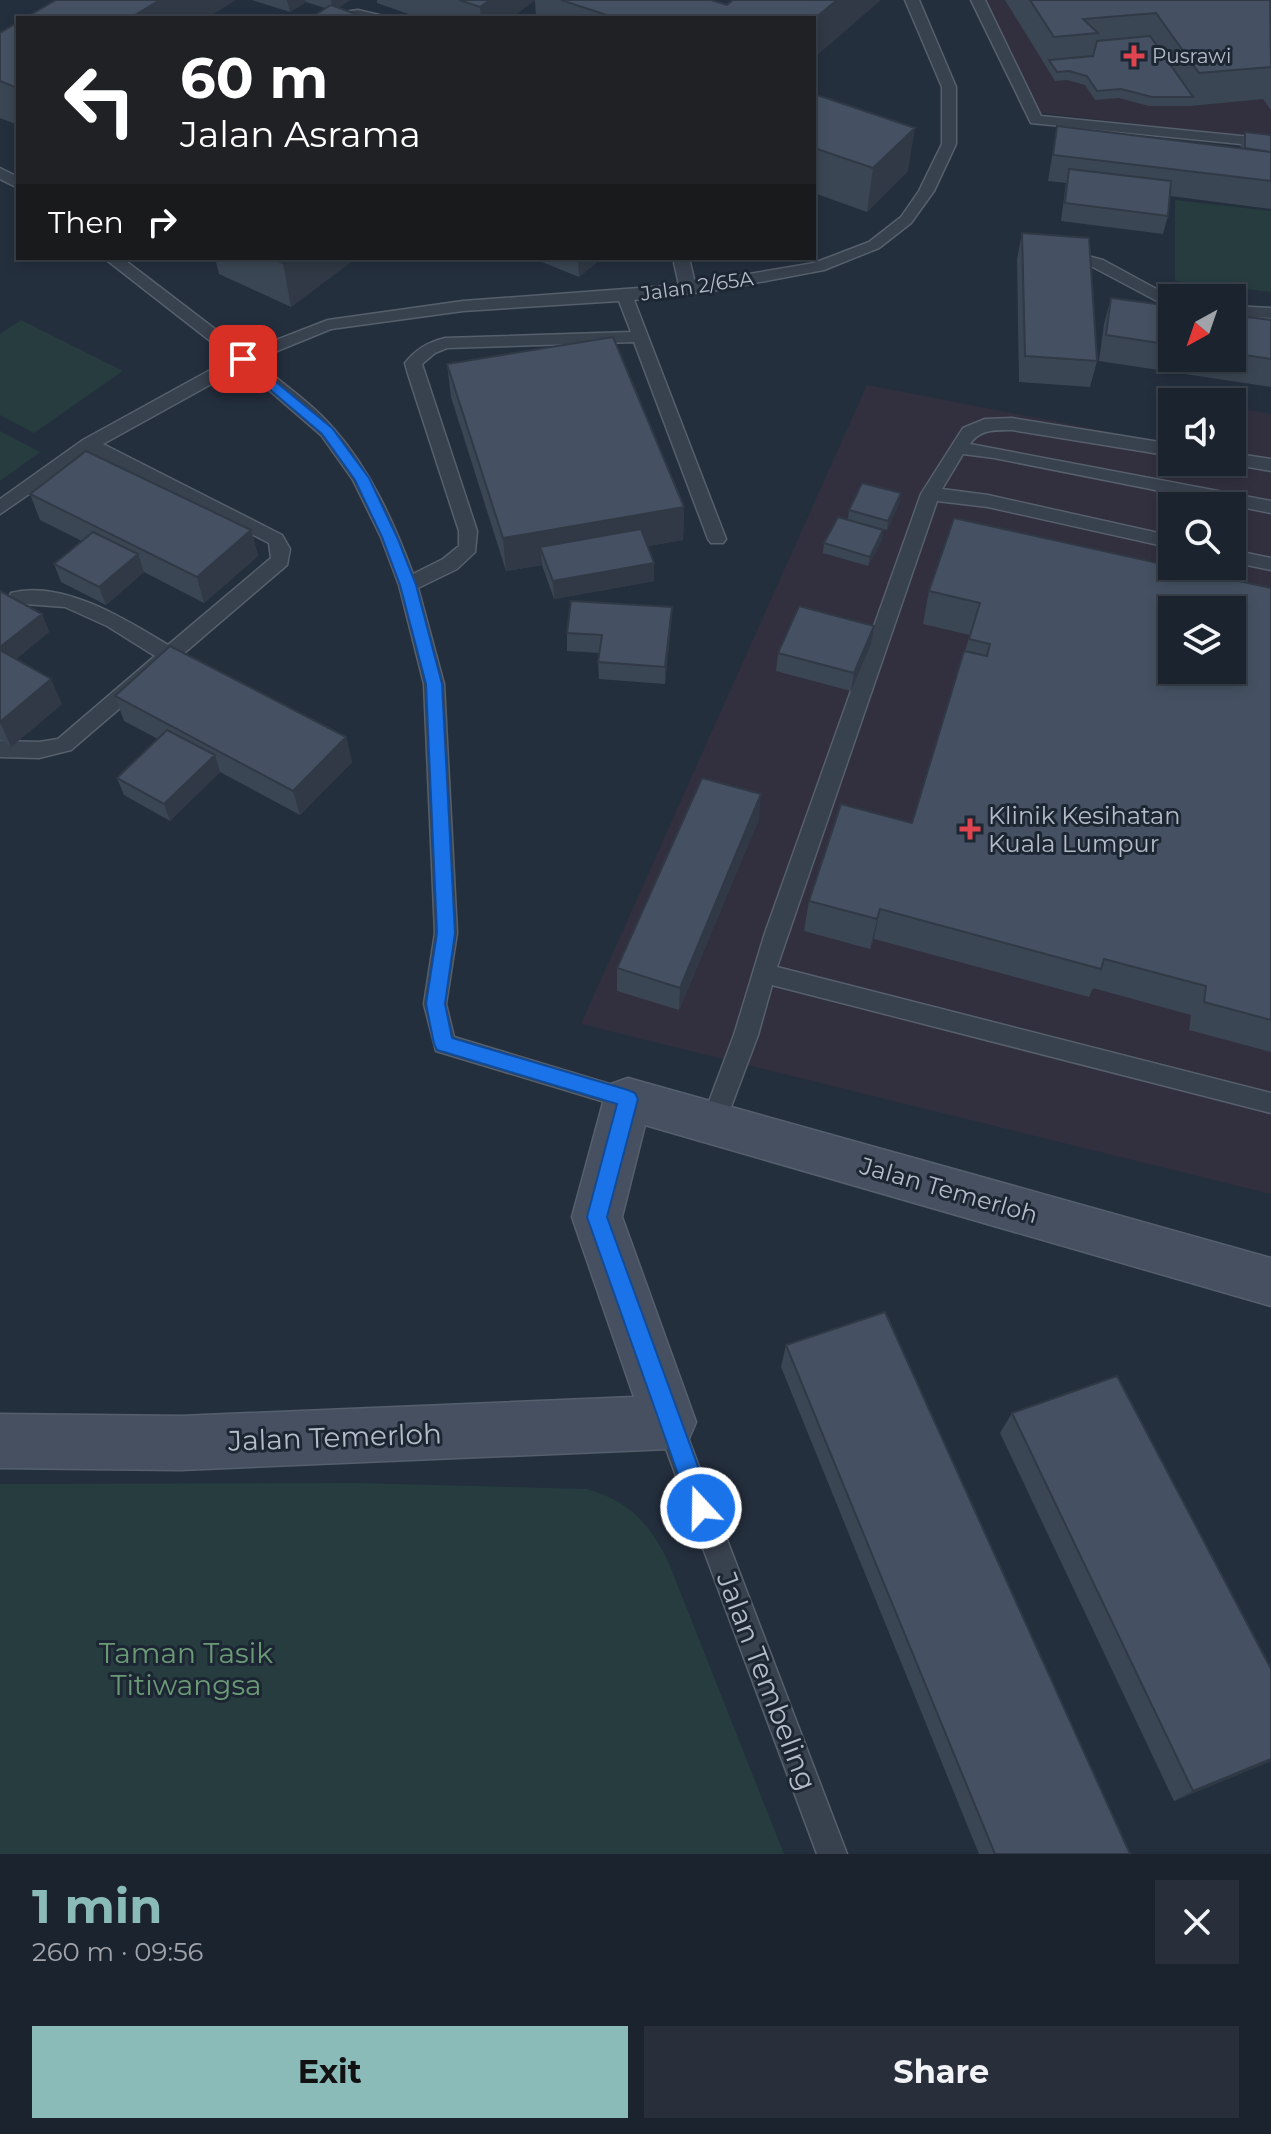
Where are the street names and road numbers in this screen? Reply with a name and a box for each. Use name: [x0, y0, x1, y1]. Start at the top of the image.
street label: Jalan 2/65A: [638, 266, 755, 306]
street label: Jalan Temerloh: [856, 1151, 1041, 1229]
street label: Jalan Temerloh: [226, 1416, 443, 1458]
street label: Jalan Tembeling: [709, 1566, 824, 1795]

